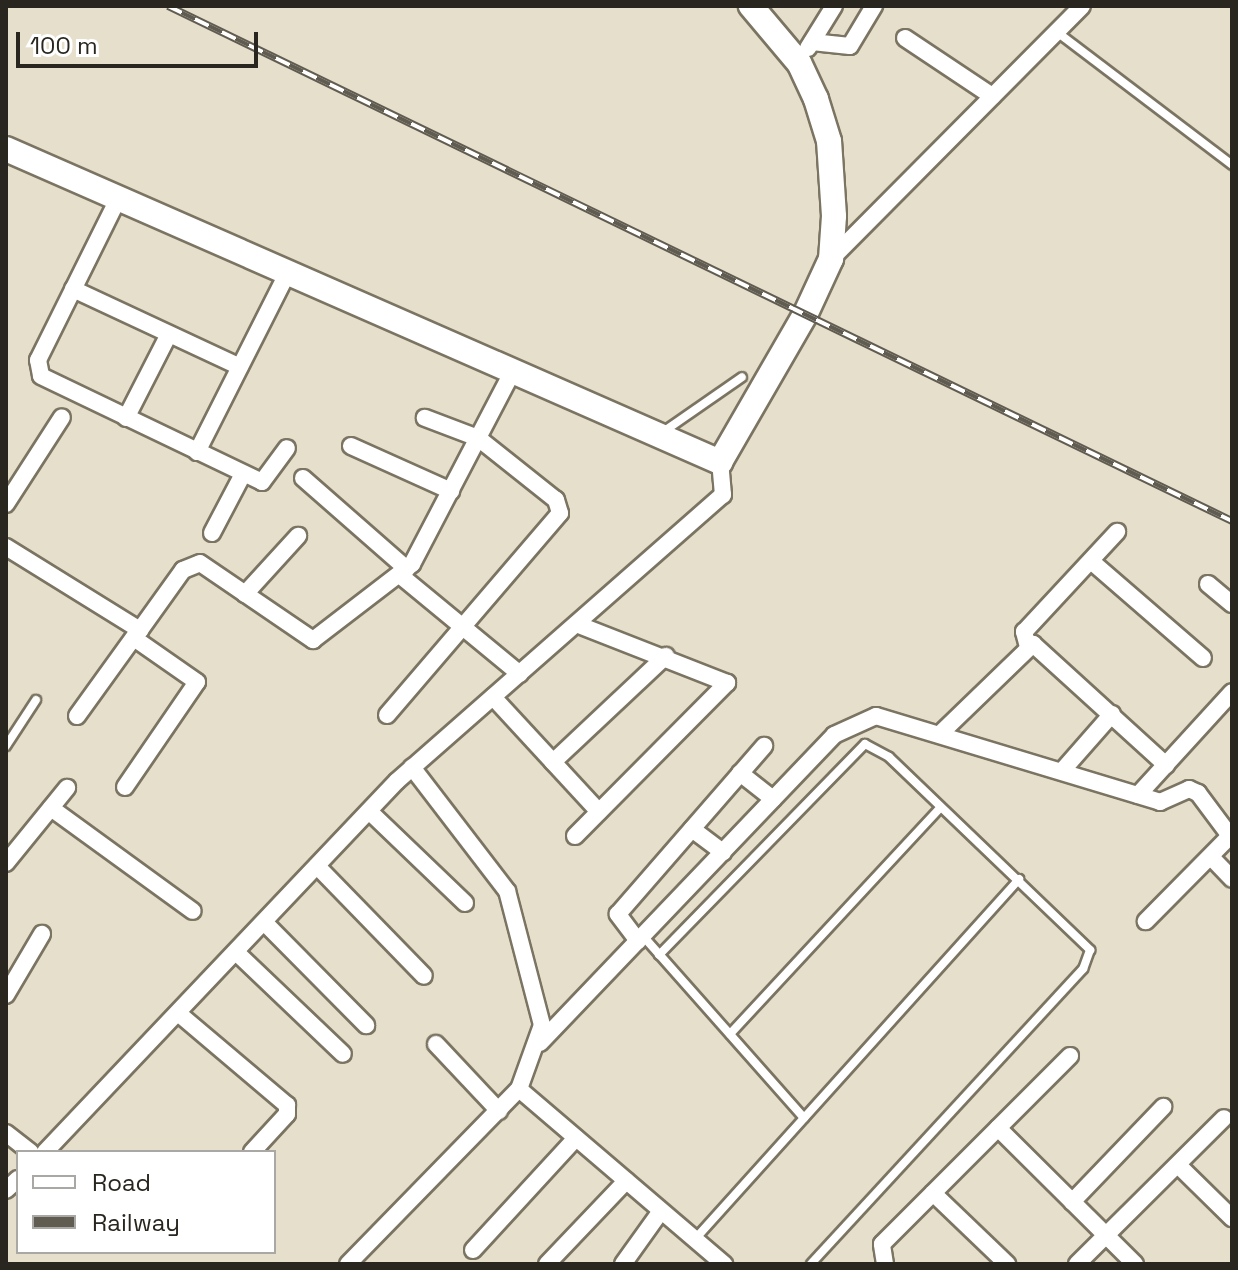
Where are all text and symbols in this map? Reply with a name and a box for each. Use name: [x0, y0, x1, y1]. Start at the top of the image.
scale bar: [20, 16, 262, 66]
text: 100 m: [30, 30, 98, 61]
legend: [16, 1150, 276, 1254]
text: Road: [92, 1167, 151, 1198]
text: Railway: [92, 1207, 180, 1238]

